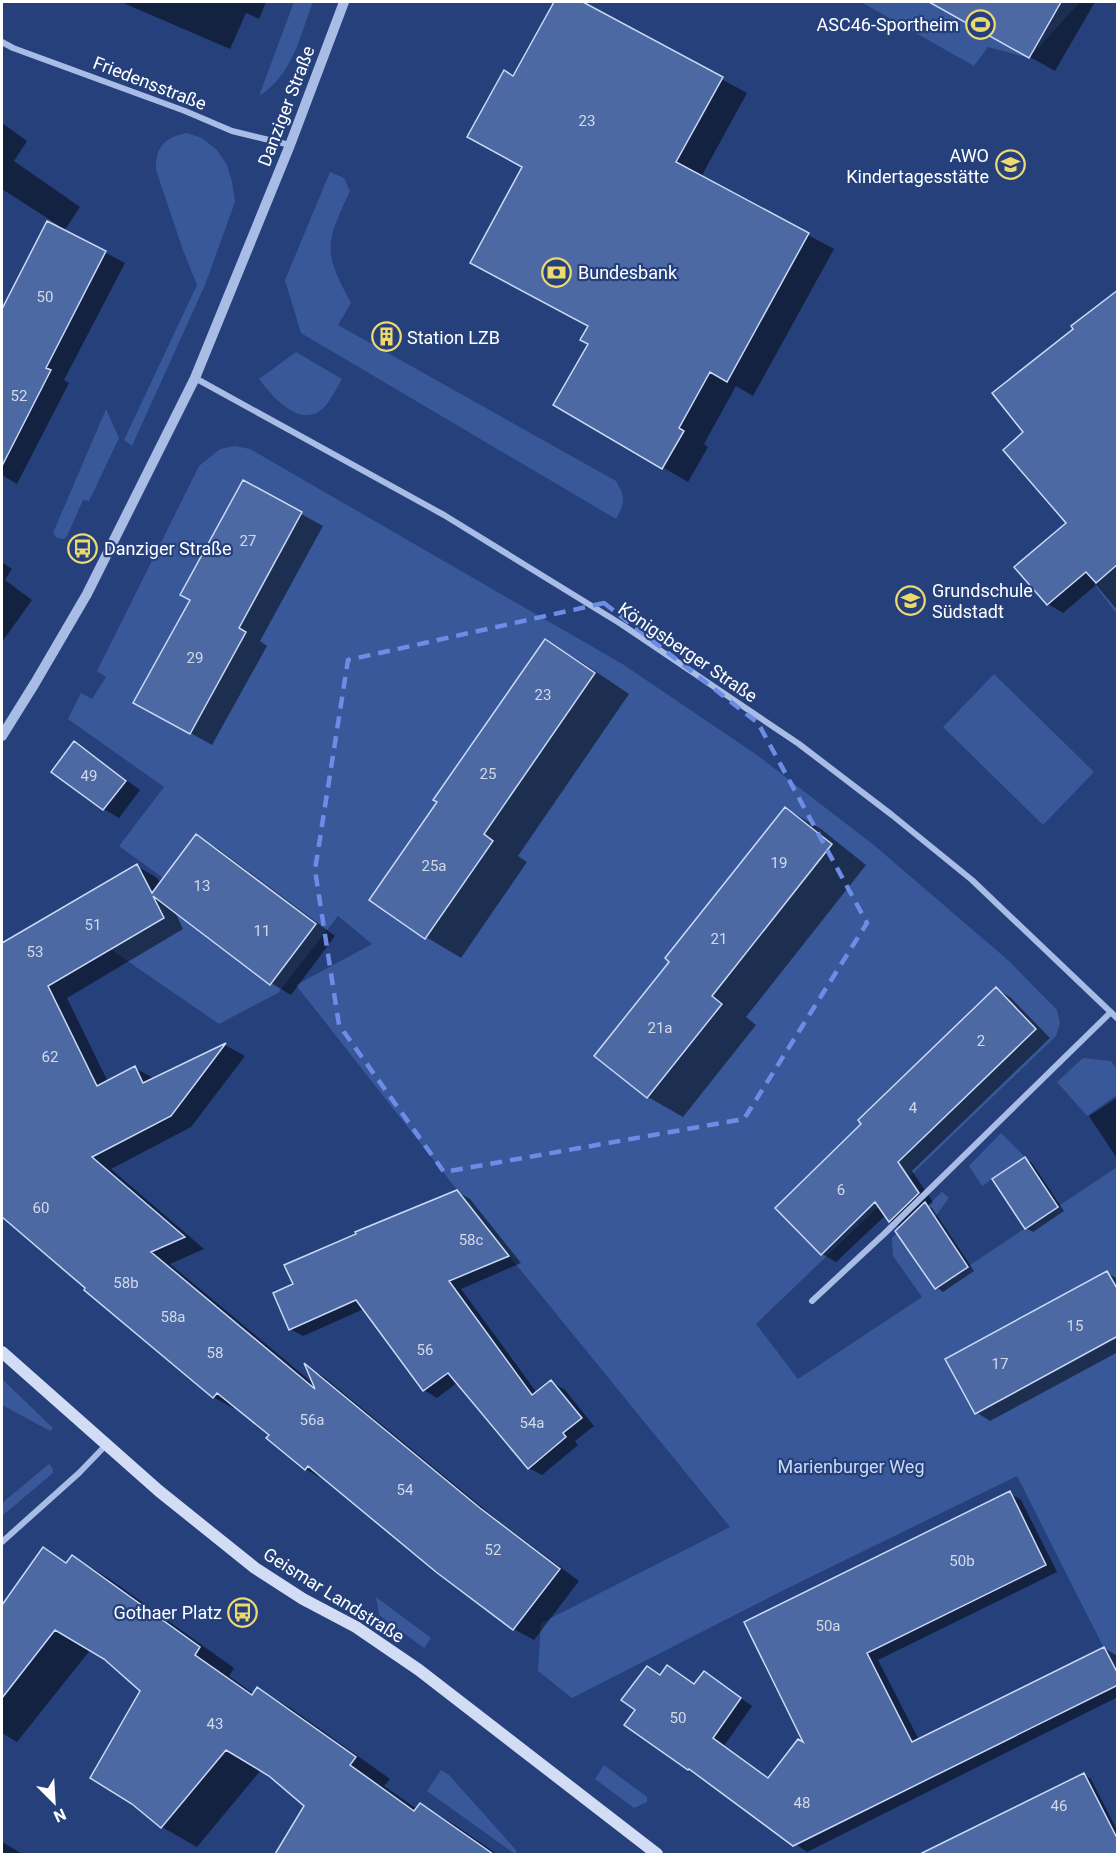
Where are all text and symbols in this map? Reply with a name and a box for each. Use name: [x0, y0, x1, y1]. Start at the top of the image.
sports icon: ASC46-Sportheim: [964, 8, 996, 40]
place label: ASC46-Sportheim: [817, 14, 959, 35]
street label: Danziger Straße: [253, 43, 319, 169]
street label: Friedensstraße: [90, 52, 210, 114]
house number: 23: [579, 112, 595, 130]
place label: AWO Kindertagesstätte: [846, 145, 989, 187]
school or university icon: AWO Kindertagesstätte: [994, 149, 1026, 181]
bank icon: Bundesbank: [541, 256, 573, 288]
place label: Bundesbank: [578, 262, 678, 283]
house number: 50: [37, 288, 53, 306]
building icon: Station LZB: [370, 321, 402, 353]
place label: Station LZB: [407, 327, 500, 348]
house number: 52: [11, 387, 27, 405]
bus stop icon: Danziger Straße: [67, 532, 99, 564]
house number: 27: [240, 532, 256, 550]
place label: Danziger Straße: [104, 538, 231, 559]
place label: Grundschule Südstadt: [932, 580, 1033, 622]
school or university icon: Grundschule Südstadt: [895, 584, 927, 616]
street label: Königsberger Straße: [614, 598, 762, 706]
house number: 29: [187, 649, 203, 667]
house number: 23: [535, 686, 551, 704]
house number: 25: [480, 765, 496, 783]
house number: 49: [81, 767, 97, 785]
house number: 19: [771, 854, 787, 872]
house number: 25a: [421, 857, 447, 875]
house number: 13: [194, 877, 210, 895]
house number: 51: [85, 916, 101, 934]
house number: 11: [254, 922, 270, 940]
house number: 21: [711, 930, 727, 948]
house number: 53: [27, 943, 43, 961]
house number: 21a: [647, 1019, 673, 1037]
house number: 2: [977, 1032, 985, 1050]
house number: 62: [42, 1048, 58, 1066]
house number: 4: [909, 1099, 918, 1117]
house number: 6: [837, 1181, 845, 1199]
house number: 60: [33, 1199, 49, 1217]
house number: 58c: [459, 1231, 484, 1249]
house number: 58b: [113, 1274, 139, 1292]
house number: 58a: [160, 1308, 186, 1326]
house number: 15: [1067, 1317, 1083, 1335]
house number: 56: [417, 1341, 433, 1359]
house number: 58: [207, 1344, 223, 1362]
house number: 17: [992, 1355, 1008, 1373]
house number: 56a: [299, 1411, 325, 1429]
house number: 54a: [519, 1414, 545, 1432]
park label: Marienburger Weg: [778, 1456, 925, 1477]
house number: 54: [397, 1481, 414, 1499]
house number: 52: [485, 1541, 501, 1559]
street label: Geismar Landstraße: [260, 1543, 408, 1647]
house number: 50b: [949, 1552, 975, 1570]
bus stop icon: Gothaer Platz: [227, 1596, 259, 1628]
place label: Gothaer Platz: [113, 1602, 222, 1623]
house number: 50a: [815, 1617, 841, 1635]
house number: 50: [670, 1709, 686, 1727]
house number: 43: [207, 1715, 223, 1733]
north arrow: [24, 1772, 84, 1832]
house number: 48: [794, 1794, 810, 1812]
house number: 46: [1051, 1797, 1067, 1815]
text: N: [51, 1804, 69, 1826]

